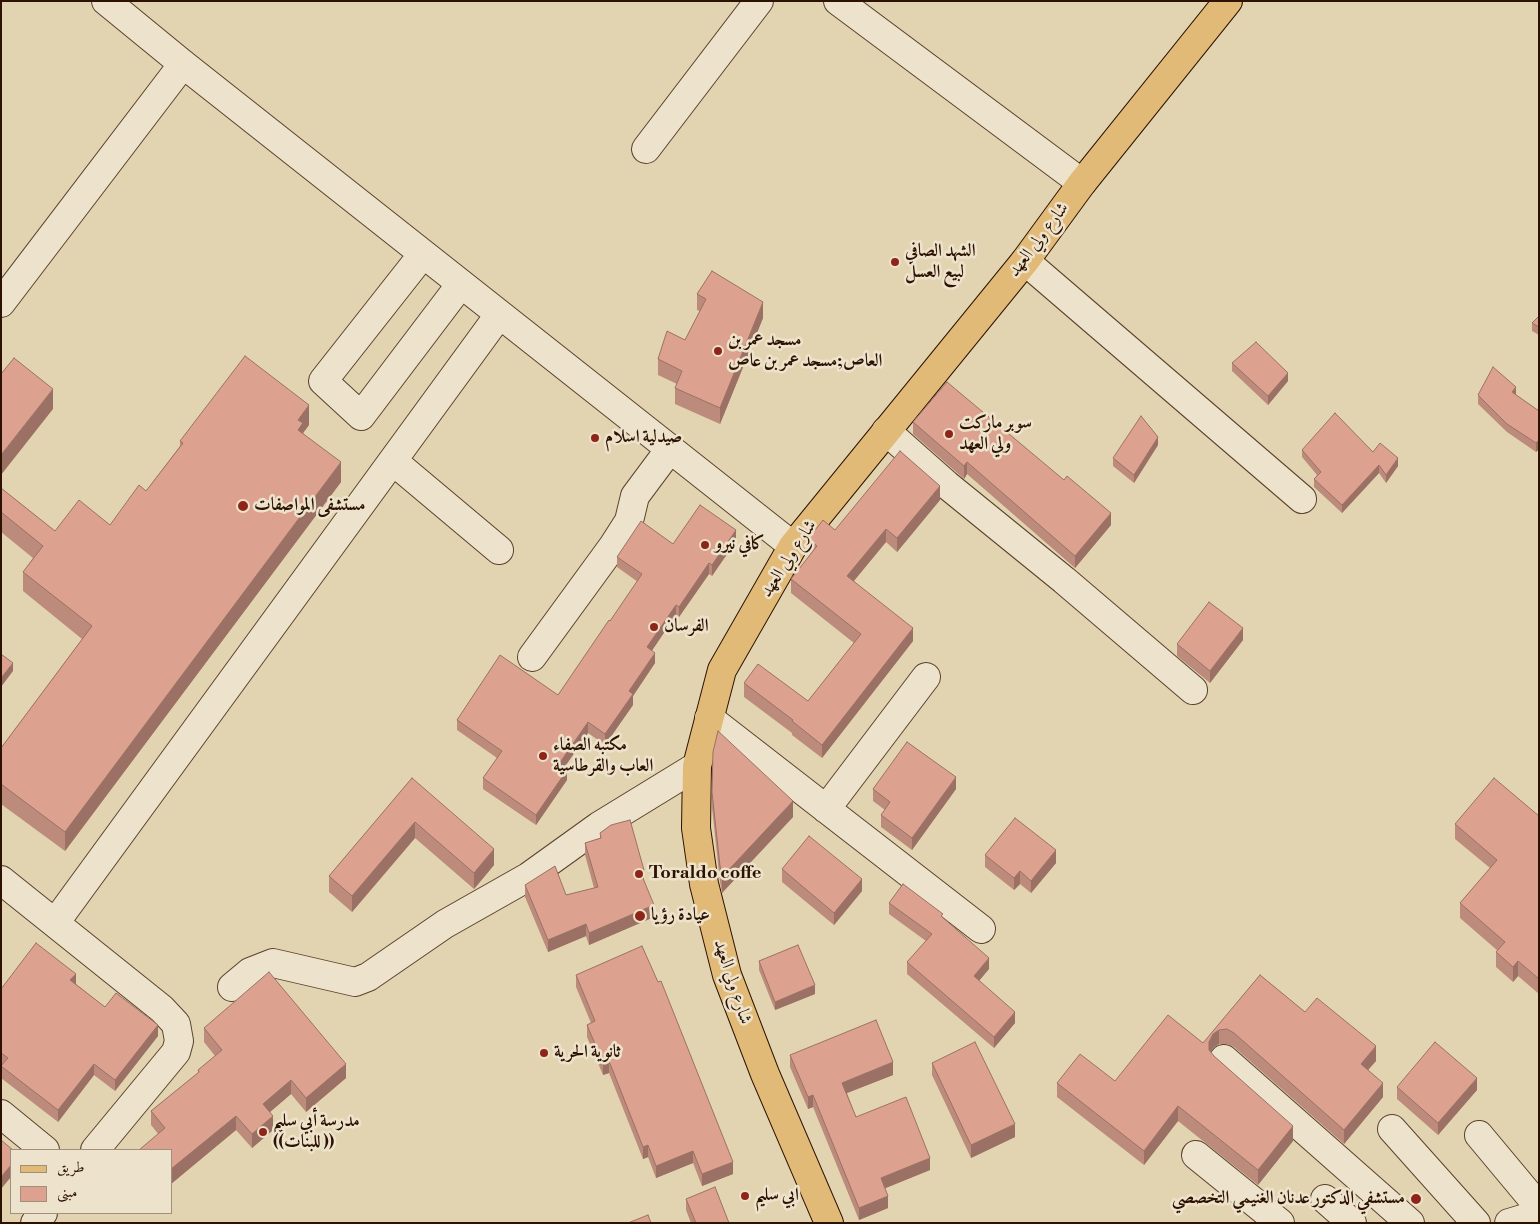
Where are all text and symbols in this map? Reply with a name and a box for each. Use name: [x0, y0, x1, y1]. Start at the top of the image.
street label: شارع ولي العهد: [1004, 198, 1074, 282]
place label: الشهد الصافي لبيع العسل: [905, 241, 976, 284]
marker: الشهد الصافي لبيع العسل: [889, 256, 901, 268]
place label: مسجد عمر بن العاص;مسجد عمر بن عاص: [728, 330, 882, 372]
marker: مسجد عمر بن العاص;مسجد عمر بن عاص: [712, 345, 724, 357]
place label: سوبر ماركت ولي العهد: [959, 413, 1032, 456]
place label: صيدلية اسلام: [605, 427, 682, 449]
marker: سوبر ماركت ولي العهد: [943, 428, 955, 440]
marker: صيدلية اسلام: [589, 432, 601, 444]
place label: مستشفى المواصفات: [254, 495, 366, 517]
marker: مستشفى المواصفات: [236, 499, 250, 513]
street label: شارع ولي العهد: [756, 516, 822, 602]
place label: كافي نيرو: [715, 534, 765, 556]
marker: كافي نيرو: [699, 539, 711, 551]
place label: الفرسان: [664, 616, 709, 638]
marker: الفرسان: [648, 621, 660, 633]
place label: مكتبه الصفاء العاب والقرطاسية: [553, 735, 653, 778]
marker: مكتبه الصفاء العاب والقرطاسية: [537, 750, 549, 762]
place label: Toraldo coffe: [649, 863, 761, 885]
marker: Toraldo coffe: [633, 868, 645, 880]
place label: عيادة رؤيا: [651, 905, 710, 927]
marker: عيادة رؤيا: [633, 909, 647, 923]
street label: شارع ولي العهد: [708, 937, 756, 1027]
place label: ثانوية الحرية: [554, 1042, 620, 1064]
marker: ثانوية الحرية: [538, 1047, 550, 1059]
place label: مدرسة أبي سليم ((للبنات )): [273, 1111, 360, 1154]
marker: مدرسة أبي سليم ((للبنات )): [257, 1126, 269, 1138]
legend: [10, 1149, 172, 1214]
text: طريق: [57, 1158, 84, 1177]
text: مبنى: [57, 1183, 77, 1202]
place label: ابي سليم: [755, 1185, 799, 1207]
place label: مستشفي الدكتور عدنان الغنيمي التخصصي: [1172, 1188, 1405, 1210]
marker: ابي سليم: [739, 1190, 751, 1202]
marker: مستشفي الدكتور عدنان الغنيمي التخصصي: [1409, 1192, 1423, 1206]

